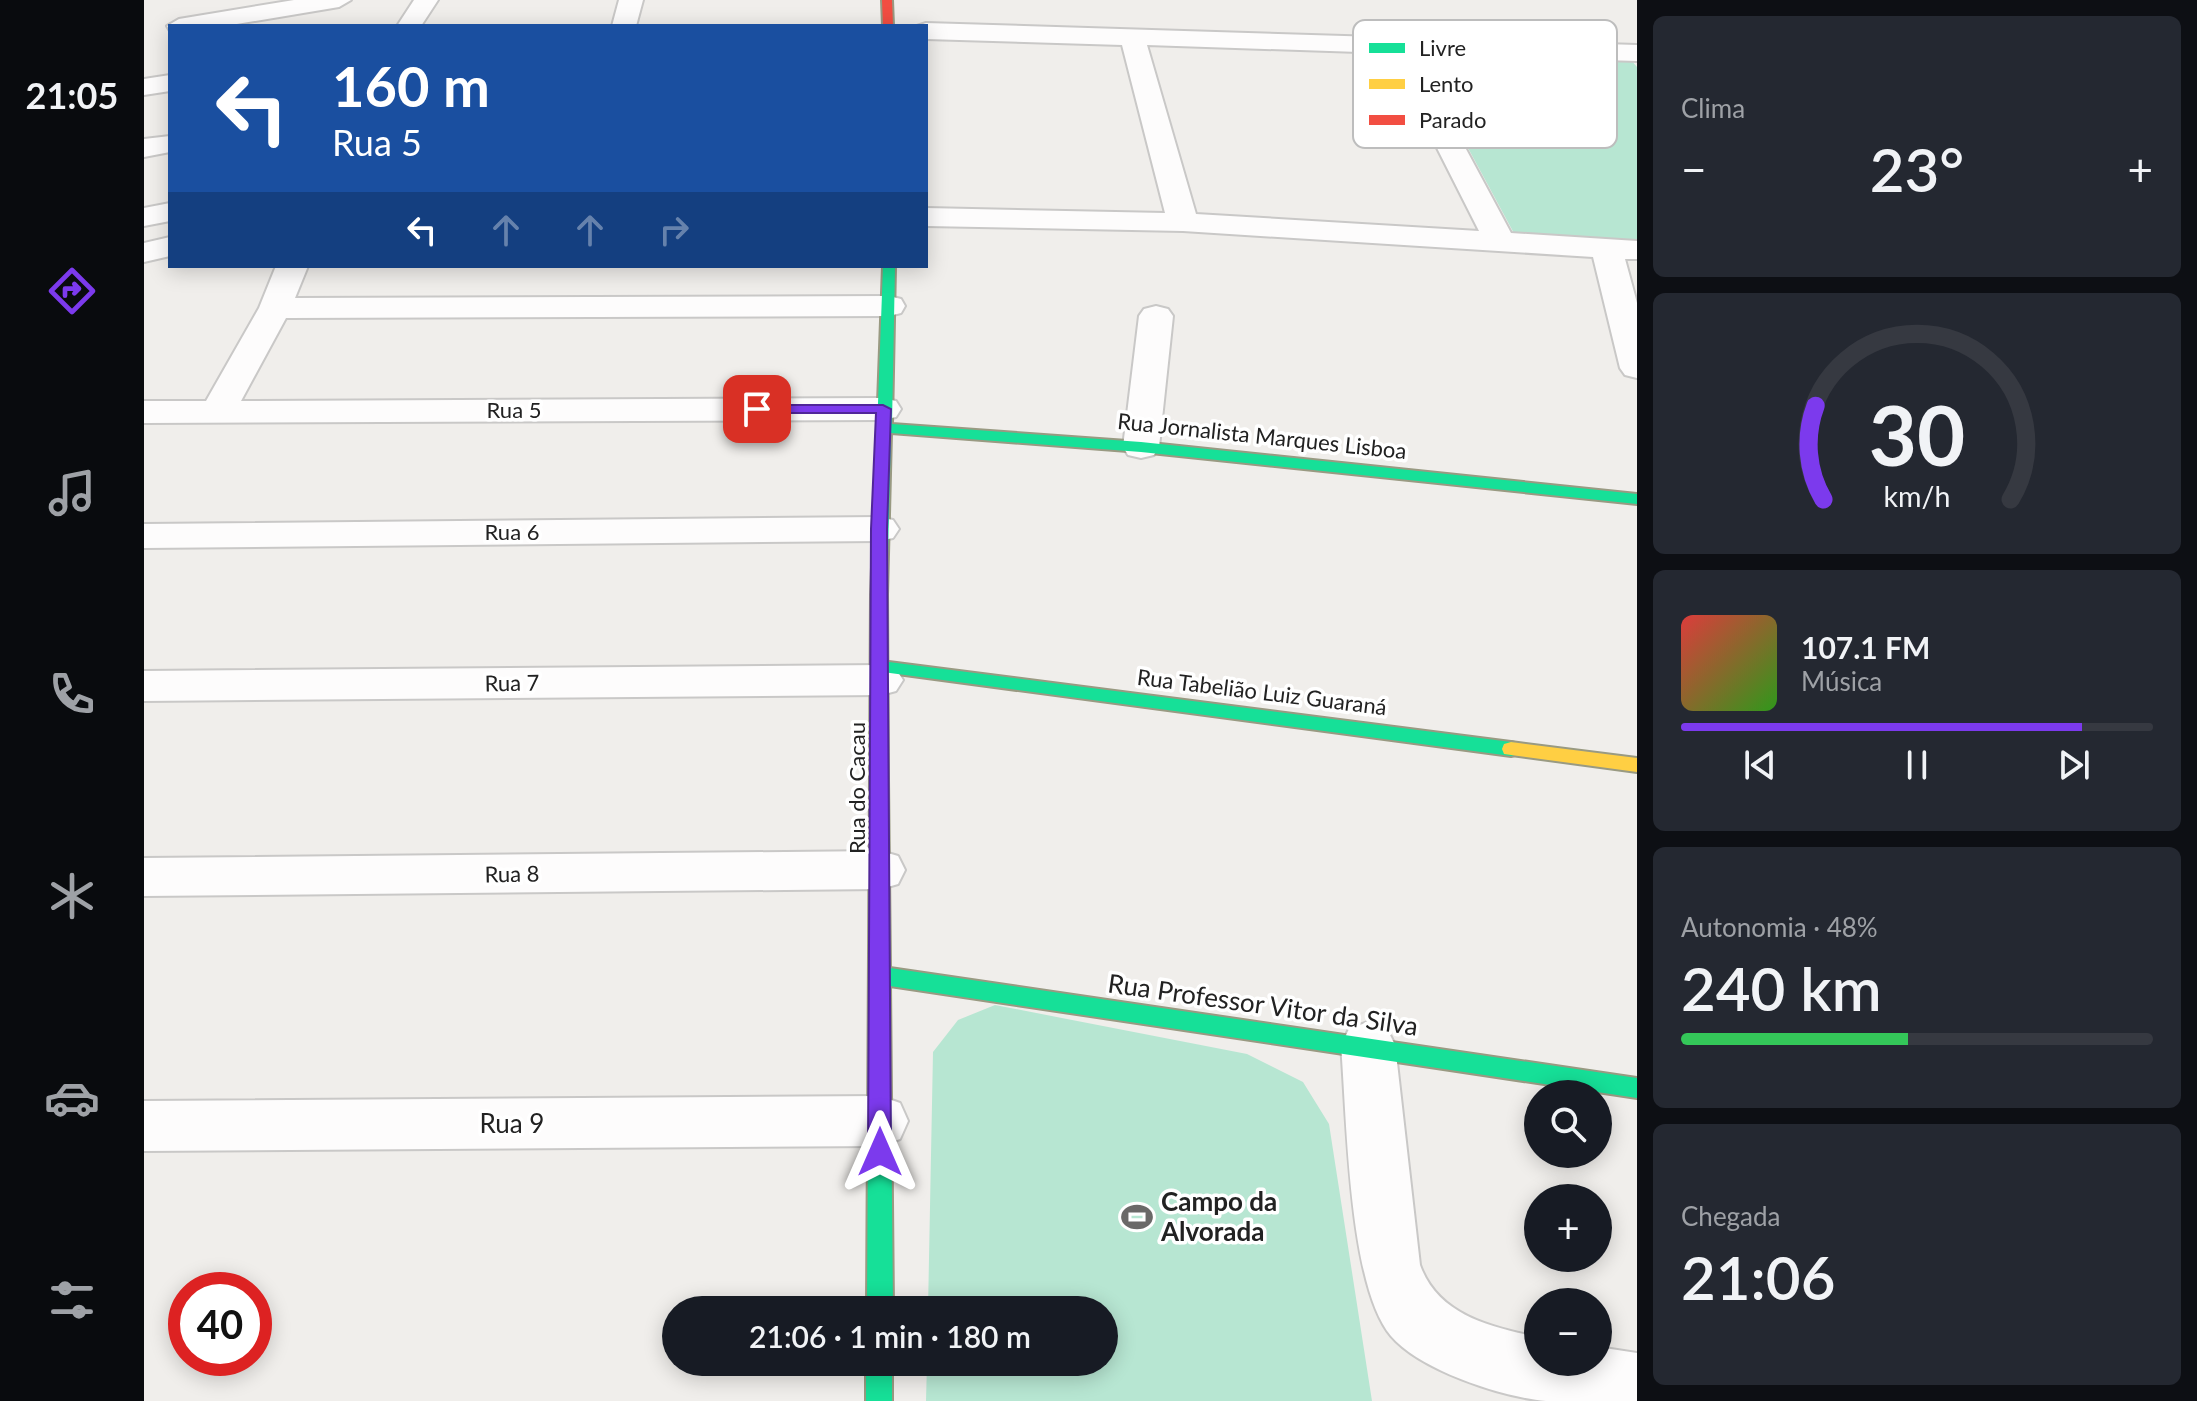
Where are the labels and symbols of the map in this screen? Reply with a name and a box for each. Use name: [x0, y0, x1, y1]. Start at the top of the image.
legend: [1353, 20, 1617, 148]
text: Livre: [1419, 34, 1466, 61]
text: Lento: [1419, 70, 1474, 97]
text: Parado: [1419, 106, 1486, 133]
pin: [723, 375, 791, 443]
street label: Rua 5: [487, 396, 541, 423]
street label: Rua Jornalista Marques Lisboa: [1116, 407, 1408, 464]
street label: Rua 6: [485, 518, 539, 545]
street label: Rua Tabelião Luiz Guaraná: [1136, 663, 1388, 720]
street label: Rua 7: [484, 669, 540, 696]
street label: Rua do Cacau: [843, 722, 870, 854]
street label: Rua 8: [484, 860, 540, 887]
street label: Rua Professor Vitor da Silva: [1106, 966, 1420, 1042]
street label: Rua 9: [480, 1107, 544, 1139]
position arrow: [838, 1110, 922, 1194]
place label: Campo da Alvorada: [1160, 1185, 1277, 1247]
sports icon: Campo da Alvorada: [1120, 1200, 1154, 1234]
speed limit sign: 40: [168, 1272, 272, 1376]

